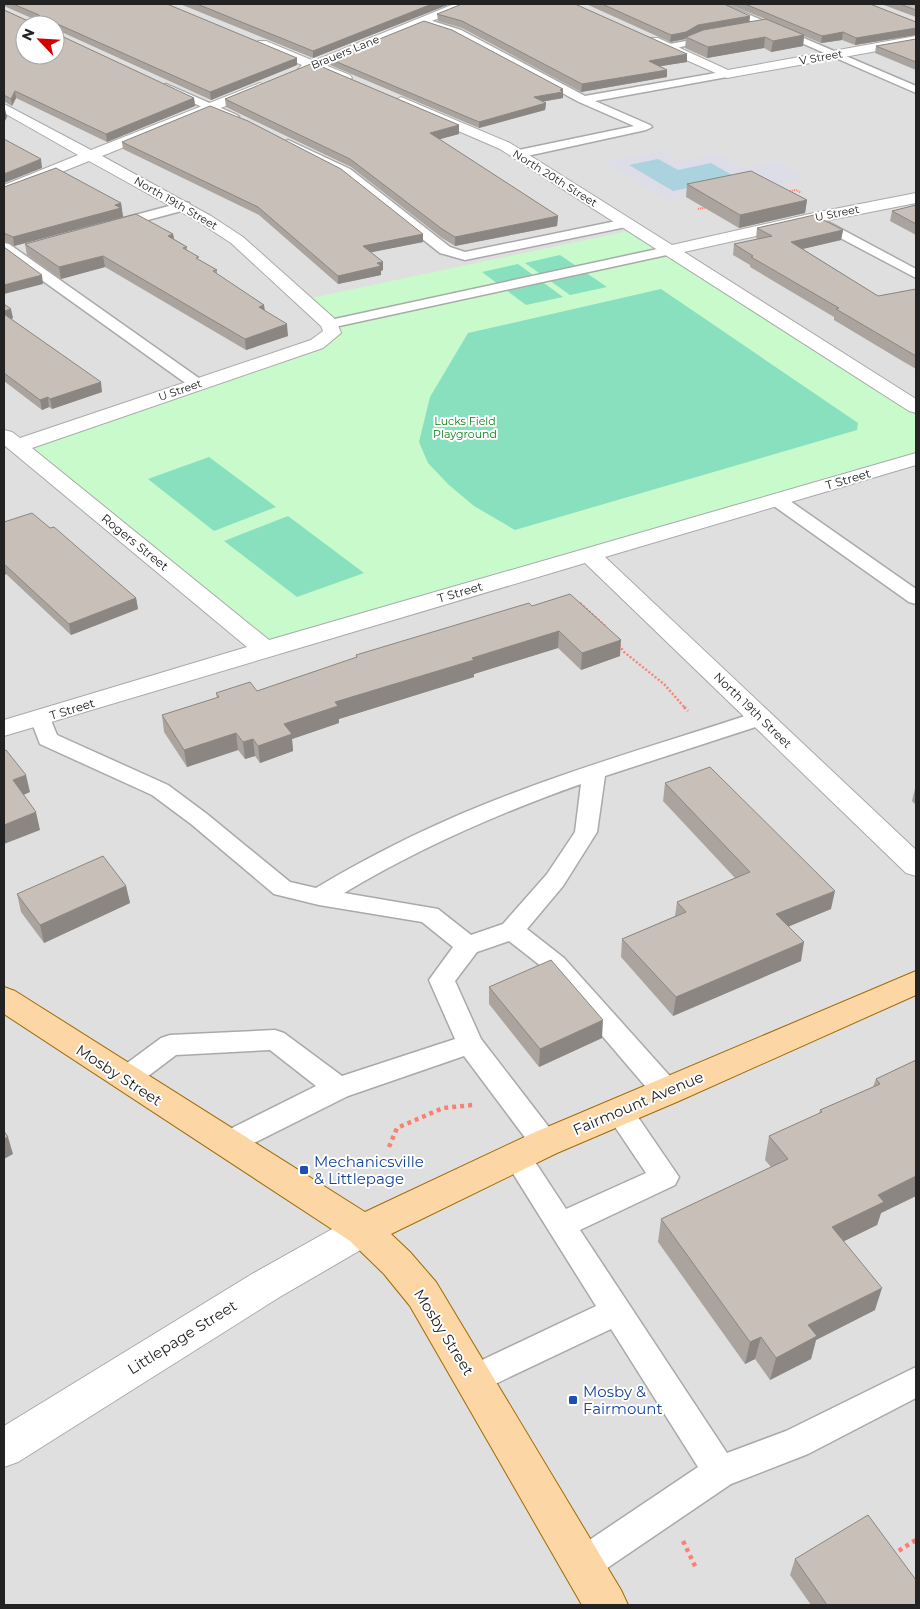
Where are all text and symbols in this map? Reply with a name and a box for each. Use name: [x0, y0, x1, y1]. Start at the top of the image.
north arrow: [15, 15, 65, 65]
text: N: [18, 26, 39, 43]
street label: Brauers Lane: [309, 32, 382, 72]
street label: V Street: [798, 46, 844, 68]
street label: North 20th Street: [510, 146, 600, 210]
street label: North 19th Street: [132, 173, 221, 233]
street label: U Street: [814, 202, 861, 224]
street label: U Street: [157, 376, 204, 404]
park label: Lucks Field Playground: [433, 414, 497, 441]
street label: T Street: [824, 465, 872, 493]
street label: Rogers Street: [99, 510, 172, 574]
street label: T Street: [436, 578, 484, 606]
street label: North 19th Street: [711, 669, 795, 751]
street label: T Street: [48, 695, 96, 723]
street label: Mosby Street: [73, 1040, 165, 1110]
street label: Fairmount Avenue: [570, 1067, 706, 1139]
place label: Mechanicsville & Littlepage: [314, 1152, 424, 1188]
marker: Mechanicsville & Littlepage: [298, 1164, 310, 1176]
street label: Mosby Street: [410, 1285, 478, 1379]
street label: Littlepage Street: [124, 1296, 240, 1378]
place label: Mosby & Fairmount: [583, 1382, 663, 1418]
marker: Mosby & Fairmount: [567, 1394, 579, 1406]

